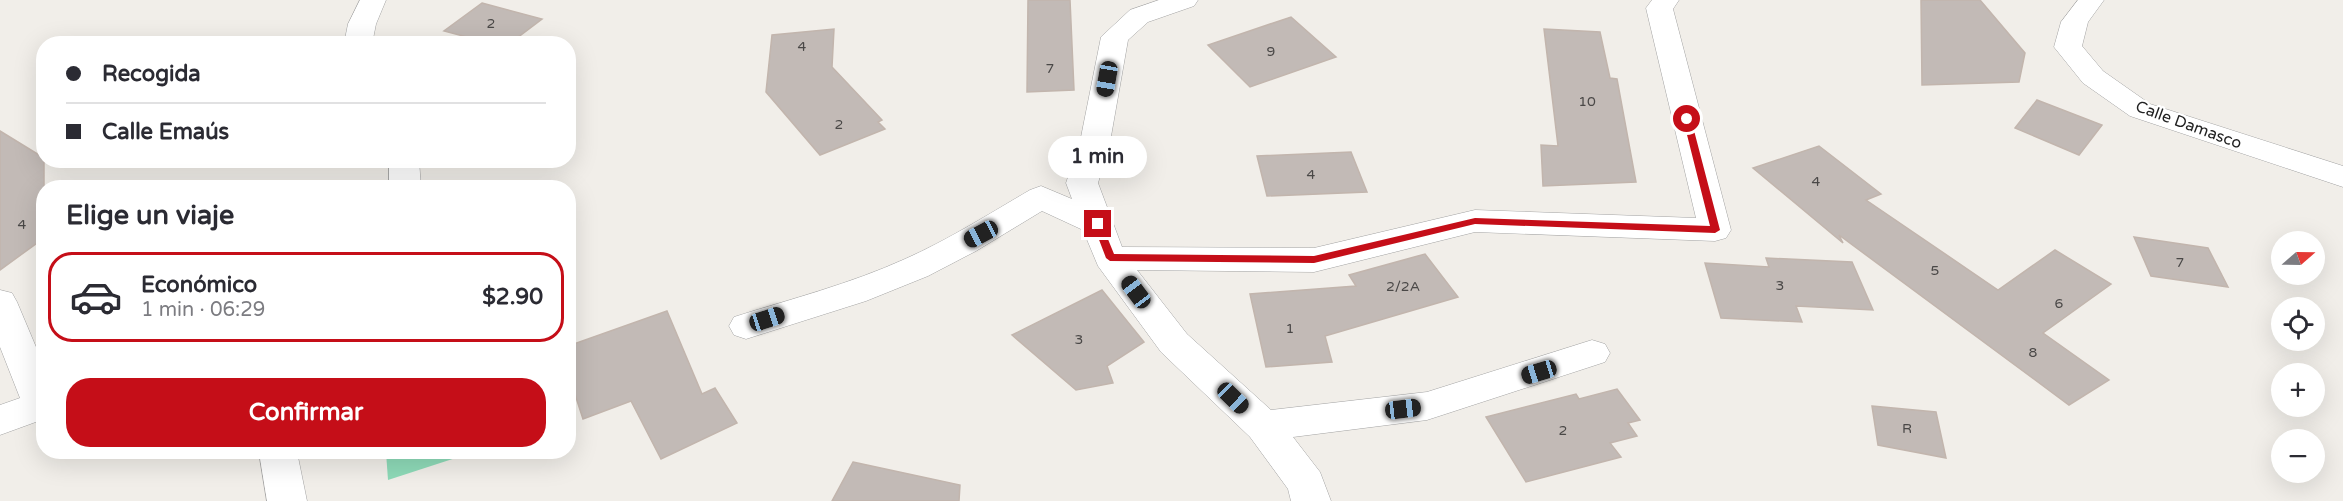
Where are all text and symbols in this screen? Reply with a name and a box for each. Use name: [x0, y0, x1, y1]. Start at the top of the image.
house number: 2: [487, 15, 495, 32]
house number: 4: [798, 38, 807, 55]
house number: 9: [1267, 43, 1275, 60]
house number: 7: [1046, 60, 1054, 77]
car: [1095, 60, 1119, 98]
text: Recogida: [102, 61, 201, 87]
house number: 10: [1578, 93, 1596, 110]
street label: Calle Damasco: [2133, 96, 2245, 153]
route start: [1673, 105, 1700, 132]
house number: 2: [835, 116, 843, 133]
text: Calle Emaús: [102, 119, 229, 145]
callout: 1 min: [1048, 137, 1148, 179]
text: 1 min: [1071, 145, 1124, 169]
house number: 4: [1307, 166, 1316, 183]
house number: 4: [1812, 173, 1821, 190]
text: Elige un viaje: [66, 199, 234, 232]
route end: [1084, 210, 1111, 237]
house number: 4: [18, 216, 27, 233]
car: [961, 218, 1001, 250]
north arrow: [2271, 231, 2325, 285]
map controls: [2271, 231, 2325, 483]
house number: 7: [2176, 254, 2184, 271]
house number: 5: [1931, 262, 1939, 279]
icon: car: [69, 270, 123, 324]
text: Económico: [141, 272, 257, 298]
car: [1118, 272, 1154, 312]
house number: 3: [1776, 277, 1784, 294]
house number: 2/2A: [1386, 278, 1420, 295]
text: $2.90: [482, 284, 543, 310]
house number: 6: [2055, 295, 2064, 312]
button: locate: [2271, 297, 2325, 351]
text: 1 min · 06:29: [141, 298, 265, 322]
car: [747, 305, 787, 333]
house number: 1: [1286, 320, 1294, 337]
house number: 3: [1075, 331, 1083, 348]
house number: 8: [2029, 344, 2038, 361]
car: [1519, 358, 1559, 386]
button: +: [2271, 363, 2325, 417]
button: Confirmar: [66, 378, 546, 447]
car: [1214, 379, 1252, 417]
car: [1384, 398, 1422, 420]
house number: R: [1902, 420, 1912, 437]
house number: 2: [1559, 422, 1567, 439]
button: −: [2271, 429, 2325, 483]

